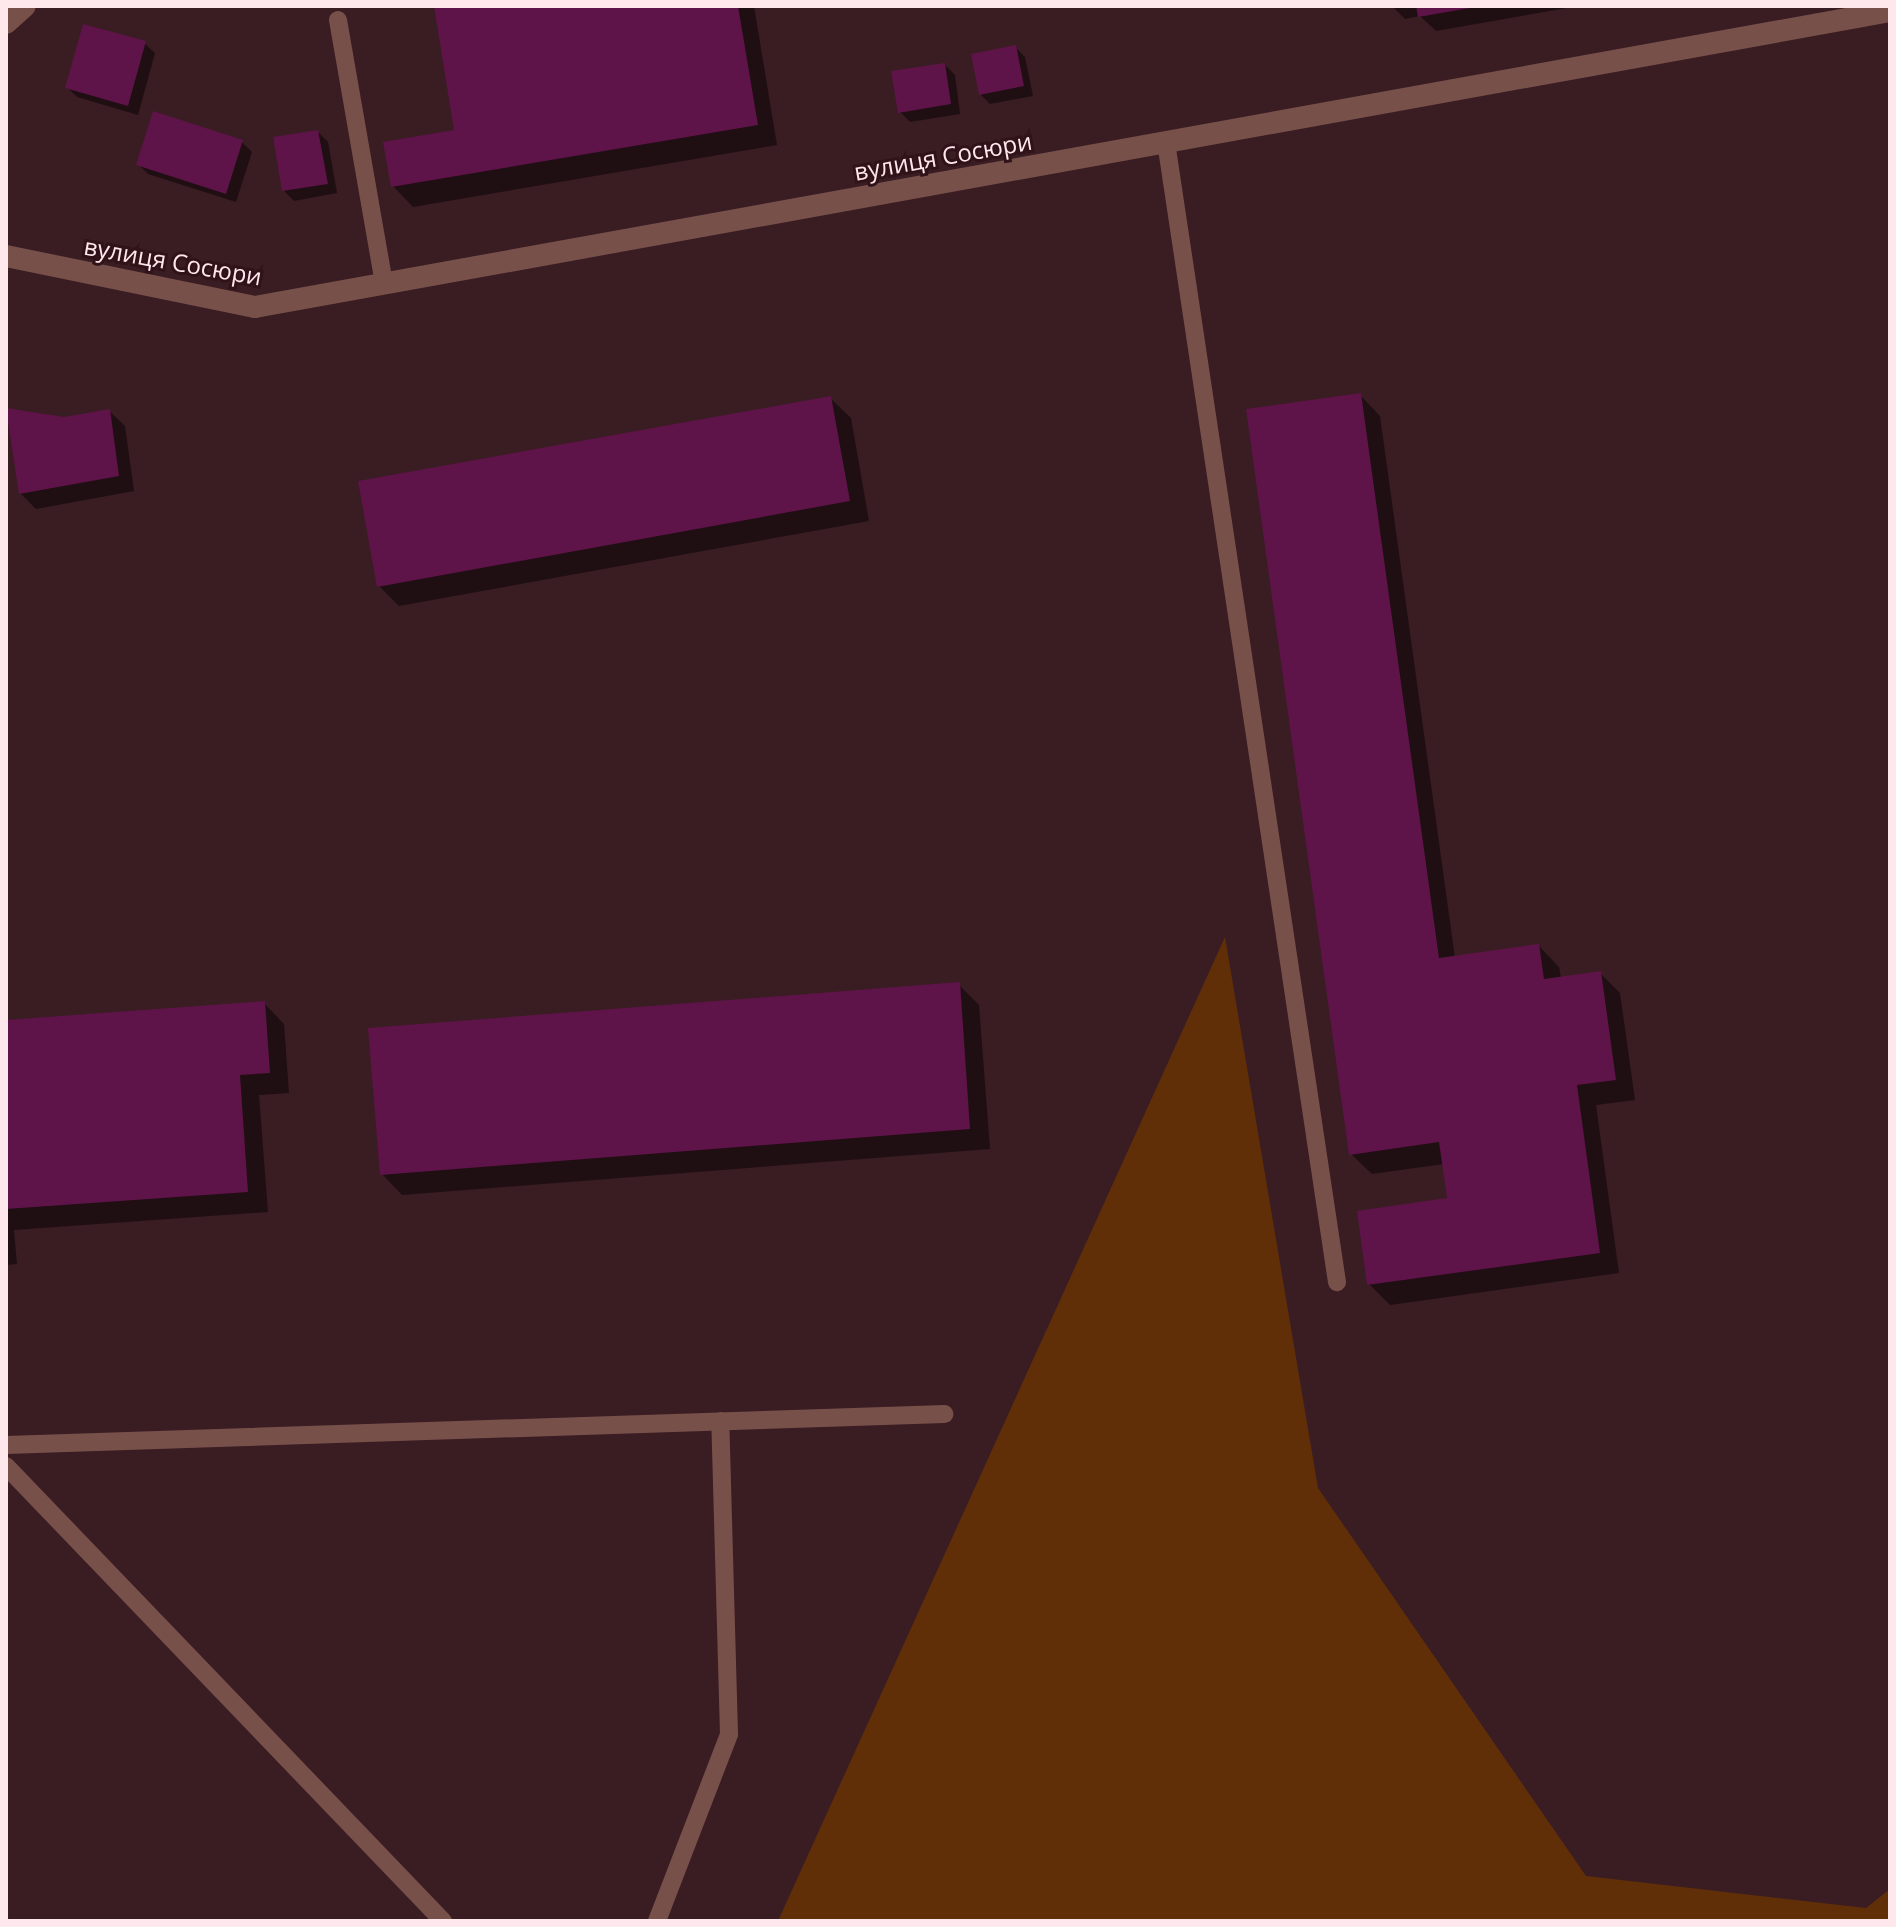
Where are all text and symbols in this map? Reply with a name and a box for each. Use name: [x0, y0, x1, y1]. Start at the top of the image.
street label: вулиця Сосюри: [852, 126, 1034, 186]
street label: вулиця Сосюри: [82, 231, 264, 291]

